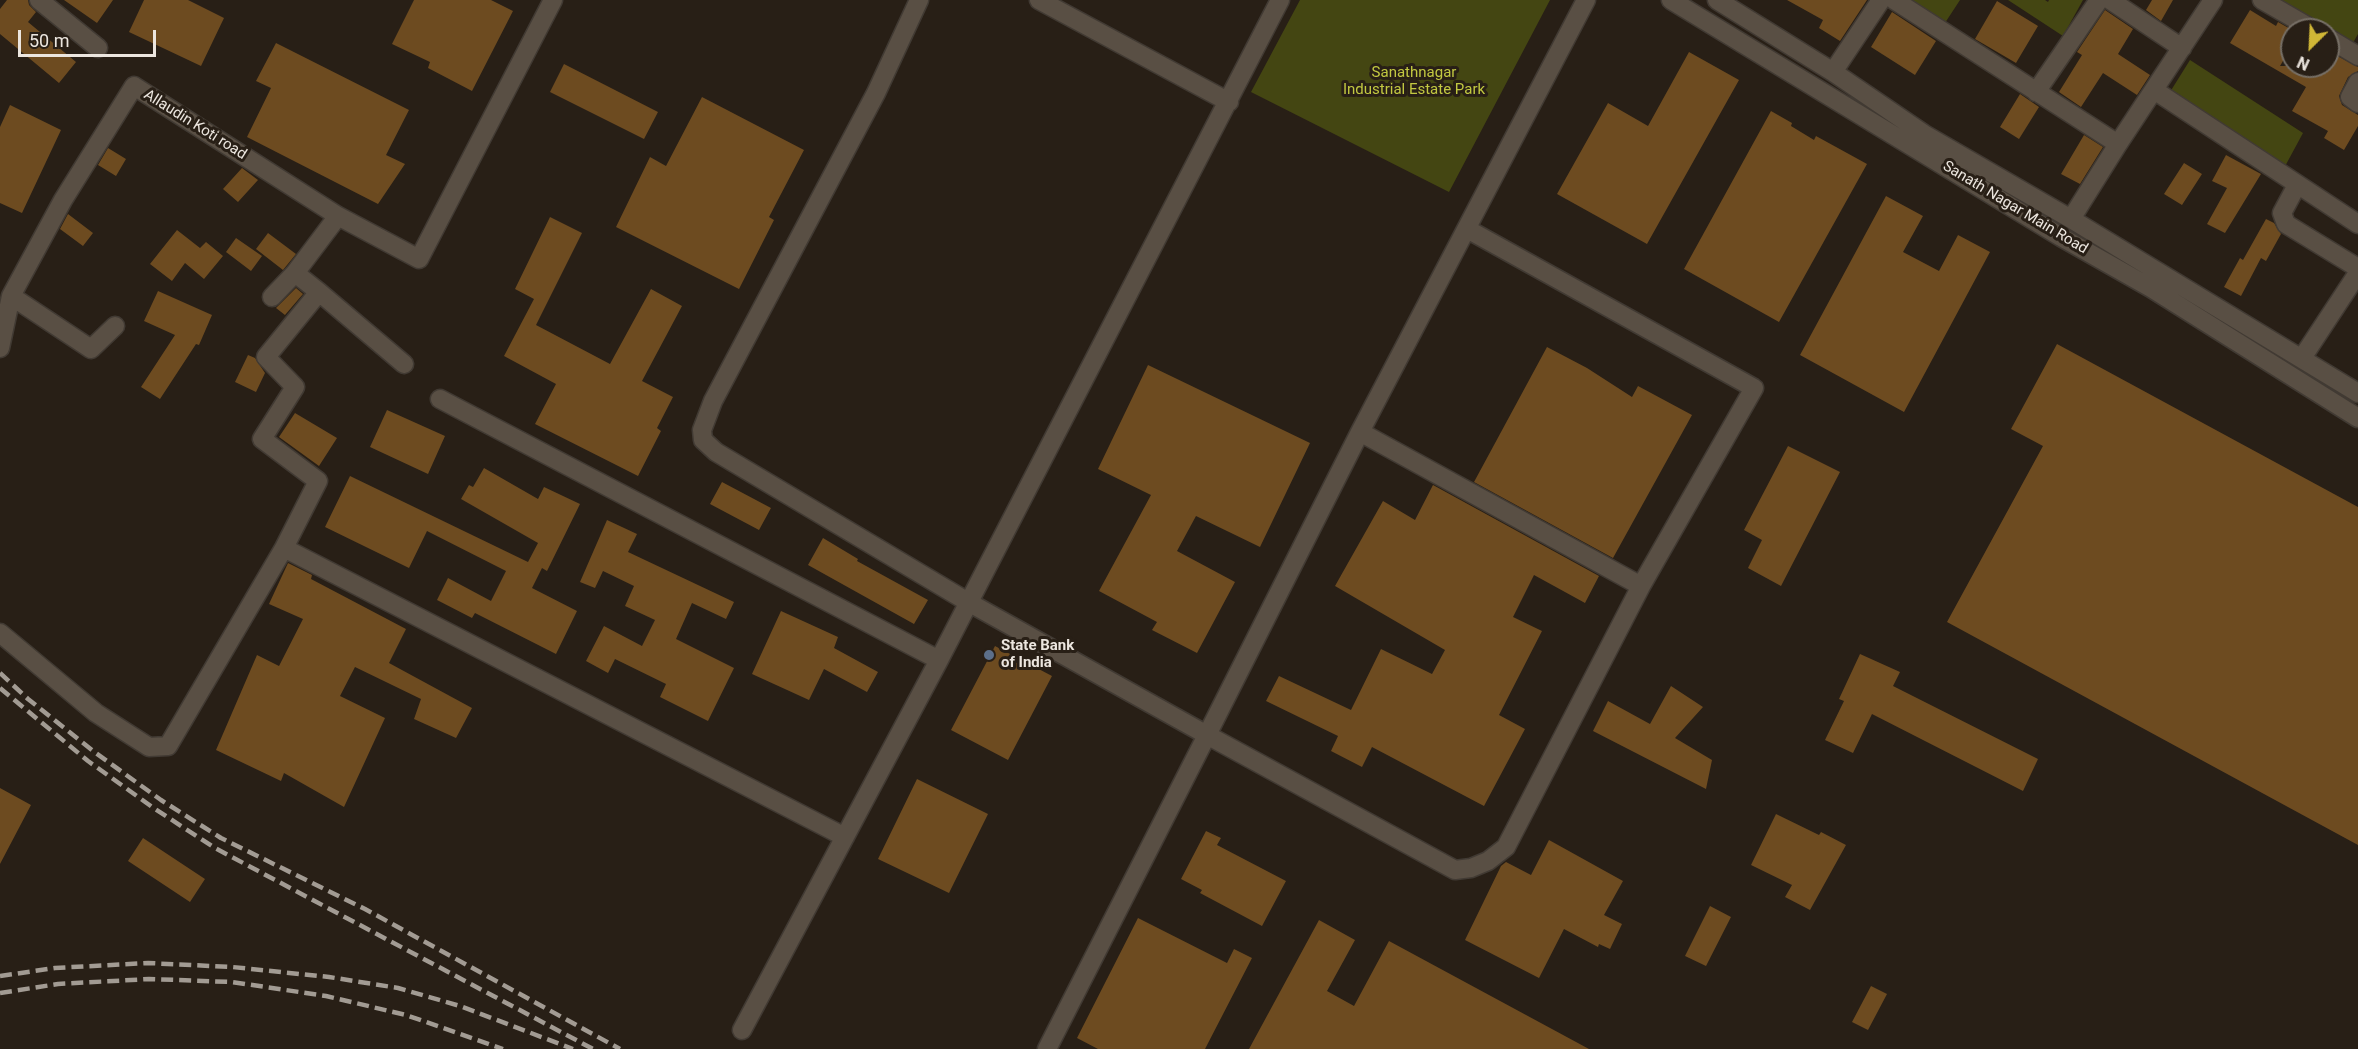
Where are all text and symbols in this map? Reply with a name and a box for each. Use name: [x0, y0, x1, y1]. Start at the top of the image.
scale bar: [21, 18, 159, 56]
north arrow: [2280, 18, 2340, 78]
text: 50 m: [29, 30, 69, 51]
text: N: [2294, 52, 2312, 74]
park label: Sanathnagar Industrial Estate Park: [1343, 64, 1485, 99]
street label: Allaudin Koti road: [140, 86, 250, 164]
street label: Sanath Nagar Main Road: [1939, 158, 2091, 258]
place label: State Bank of India: [1001, 637, 1074, 672]
marker: State Bank of India: [982, 648, 996, 662]

